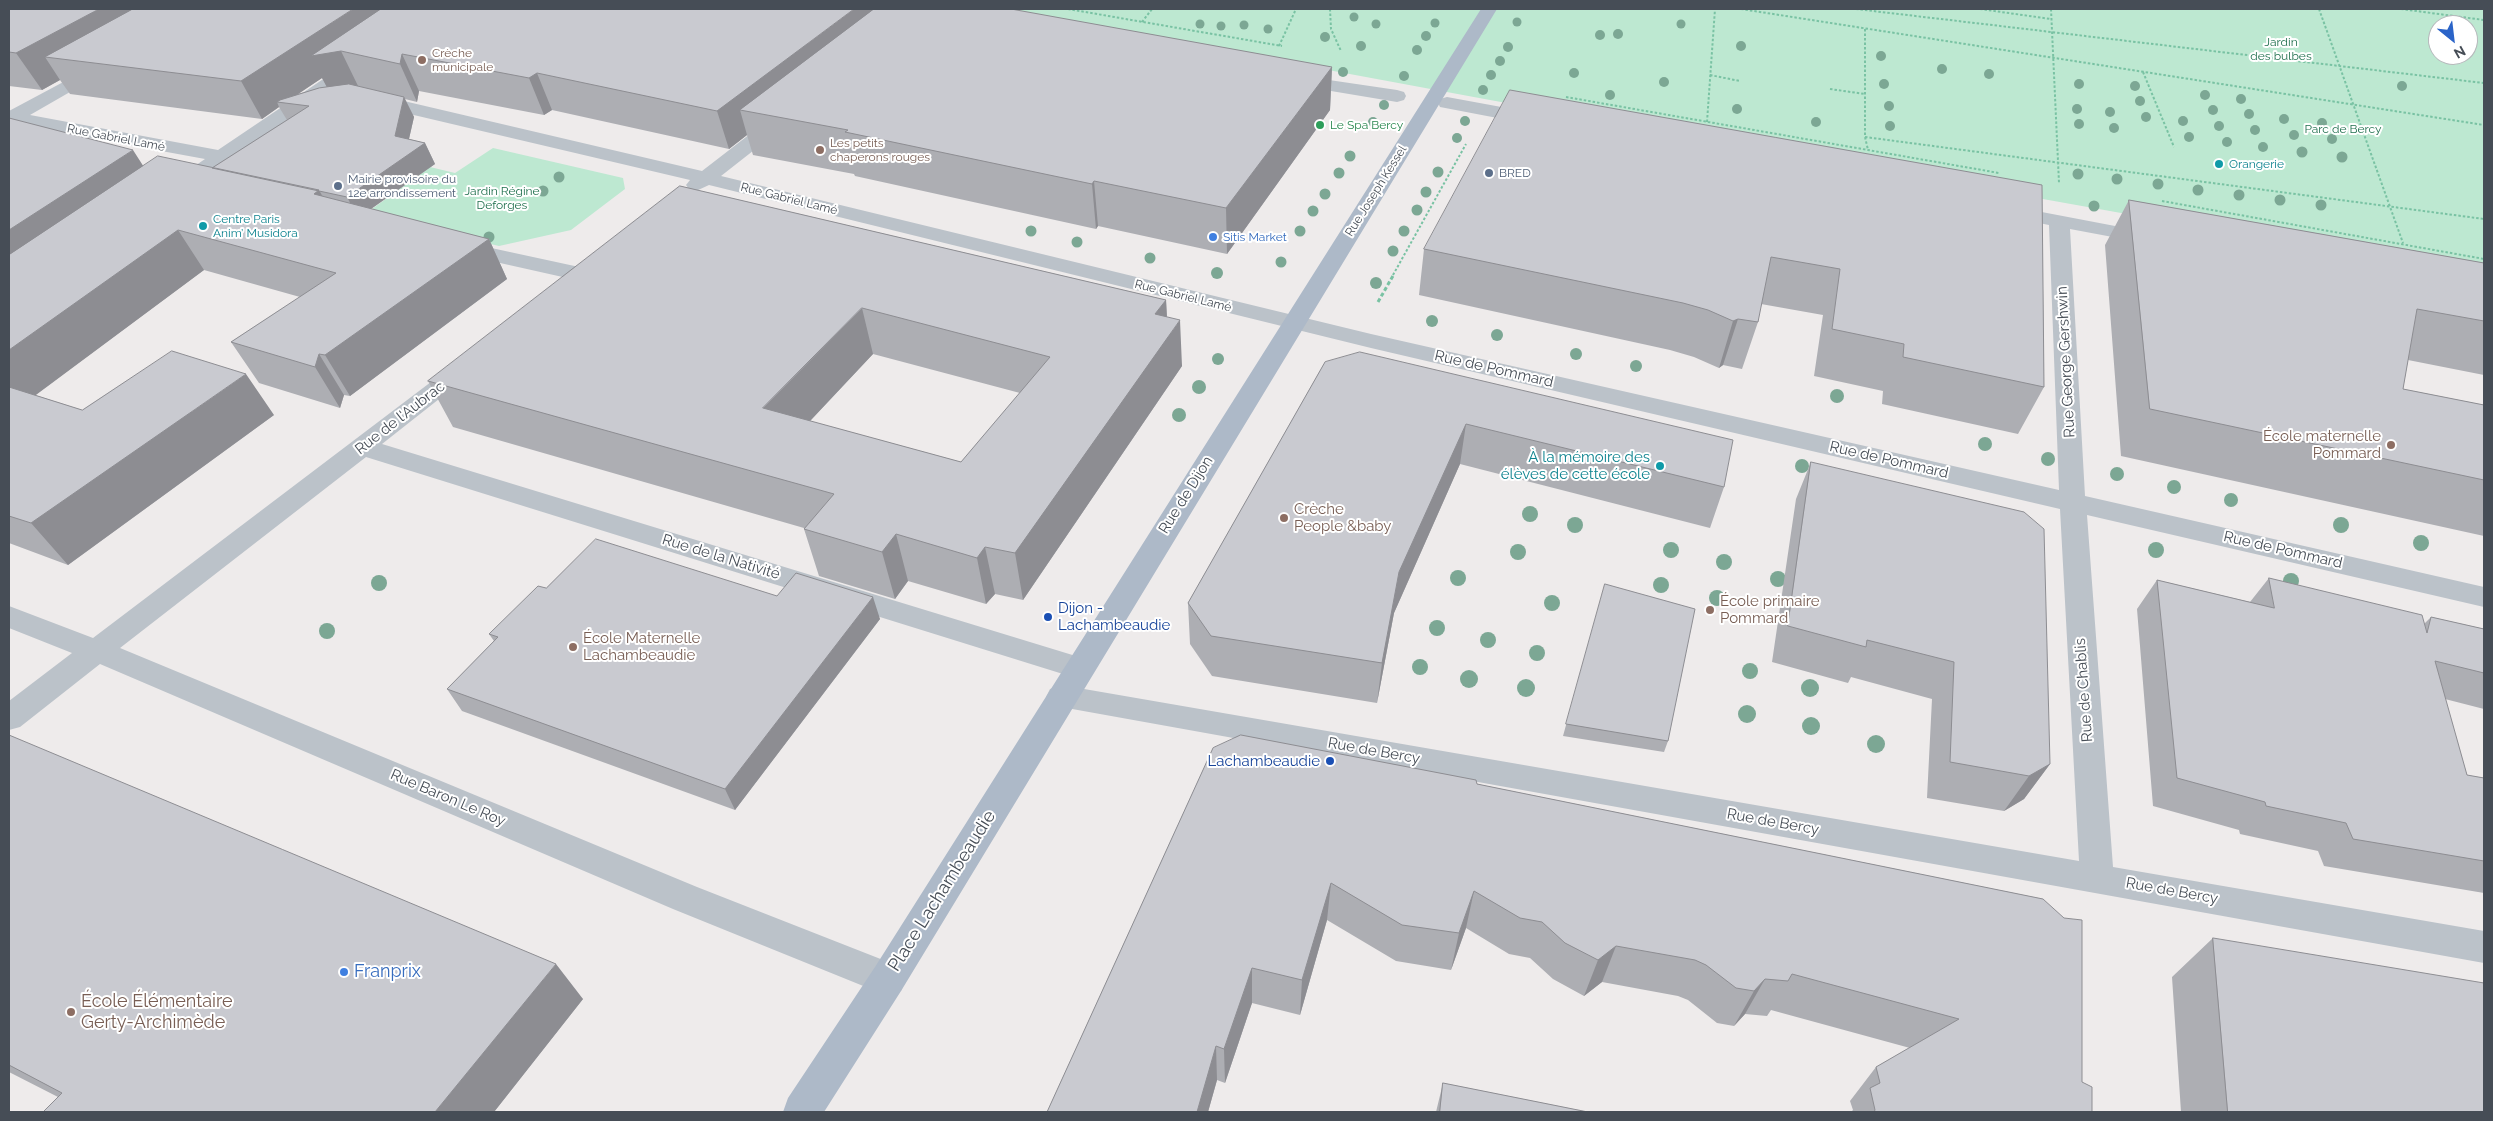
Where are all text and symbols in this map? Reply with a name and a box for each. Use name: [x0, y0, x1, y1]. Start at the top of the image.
north arrow: [2428, 15, 2478, 65]
park label: Jardin des bulbes: [2250, 35, 2312, 63]
text: N: [2451, 43, 2468, 62]
place label: Crèche municipale: [432, 46, 493, 74]
marker: Crèche municipale: [416, 54, 428, 66]
place label: Le Spa Bercy: [1330, 118, 1403, 132]
marker: Le Spa Bercy: [1314, 119, 1326, 131]
street label: Rue Gabriel Lamé: [66, 121, 166, 155]
park label: Parc de Bercy: [2304, 122, 2382, 136]
place label: Les petits chaperons rouges: [830, 136, 930, 164]
street label: Rue Joseph Kessel: [1342, 143, 1410, 239]
marker: Les petits chaperons rouges: [814, 144, 826, 156]
place label: Orangerie: [2229, 157, 2284, 171]
marker: Orangerie: [2213, 158, 2225, 170]
place label: BRED: [1499, 166, 1531, 180]
marker: BRED: [1483, 167, 1495, 179]
place label: Mairie provisoire du 12e arrondissement: [348, 172, 456, 200]
marker: Mairie provisoire du 12e arrondissement: [332, 180, 344, 192]
street label: Rue Gabriel Lamé: [739, 180, 839, 218]
park label: Jardin Régine Deforges: [464, 184, 540, 212]
place label: Centre Paris Anim’ Musidora: [213, 212, 298, 240]
marker: Centre Paris Anim’ Musidora: [197, 220, 209, 232]
place label: Sitis Market: [1223, 230, 1287, 244]
marker: Sitis Market: [1207, 231, 1219, 243]
street label: Rue Gabriel Lamé: [1133, 277, 1233, 315]
street label: Rue George Gershwin: [2053, 286, 2079, 438]
street label: Rue de Pommard: [1433, 347, 1555, 391]
street label: Rue de l'Aubrac: [352, 377, 448, 459]
place label: École maternelle Pommard: [2263, 427, 2381, 462]
street label: Rue de Pommard: [1828, 438, 1950, 482]
marker: École maternelle Pommard: [2385, 439, 2397, 451]
place label: À la mémoire des élèves de cette école: [1501, 448, 1650, 483]
street label: Rue de Dijon: [1155, 453, 1217, 537]
marker: À la mémoire des élèves de cette école: [1654, 460, 1666, 472]
place label: Crèche People &baby: [1294, 500, 1391, 535]
marker: Crèche People &baby: [1278, 512, 1290, 524]
street label: Rue de Pommard: [2222, 528, 2344, 572]
street label: Rue de la Nativité: [660, 531, 782, 583]
place label: École primaire Pommard: [1720, 592, 1820, 627]
place label: Dijon - Lachambeaudie: [1058, 599, 1170, 634]
marker: École primaire Pommard: [1704, 604, 1716, 616]
marker: Dijon - Lachambeaudie: [1042, 611, 1054, 623]
place label: École Maternelle Lachambeaudie: [583, 629, 700, 664]
street label: Rue de Chablis: [2071, 637, 2097, 743]
marker: École Maternelle Lachambeaudie: [567, 641, 579, 653]
street label: Rue de Bercy: [1327, 734, 1421, 768]
place label: Lachambeaudie: [1208, 752, 1320, 770]
marker: Lachambeaudie: [1324, 755, 1336, 767]
street label: Rue Baron Le Roy: [388, 766, 508, 830]
street label: Rue de Bercy: [1726, 805, 1820, 839]
street label: Place Lachambeaudie: [884, 807, 1000, 975]
street label: Rue de Bercy: [2125, 874, 2219, 908]
place label: Franprix: [354, 961, 421, 983]
marker: Franprix: [338, 966, 350, 978]
place label: École Élémentaire Gerty-Archimède: [81, 991, 233, 1034]
marker: École Élémentaire Gerty-Archimède: [65, 1006, 77, 1018]

